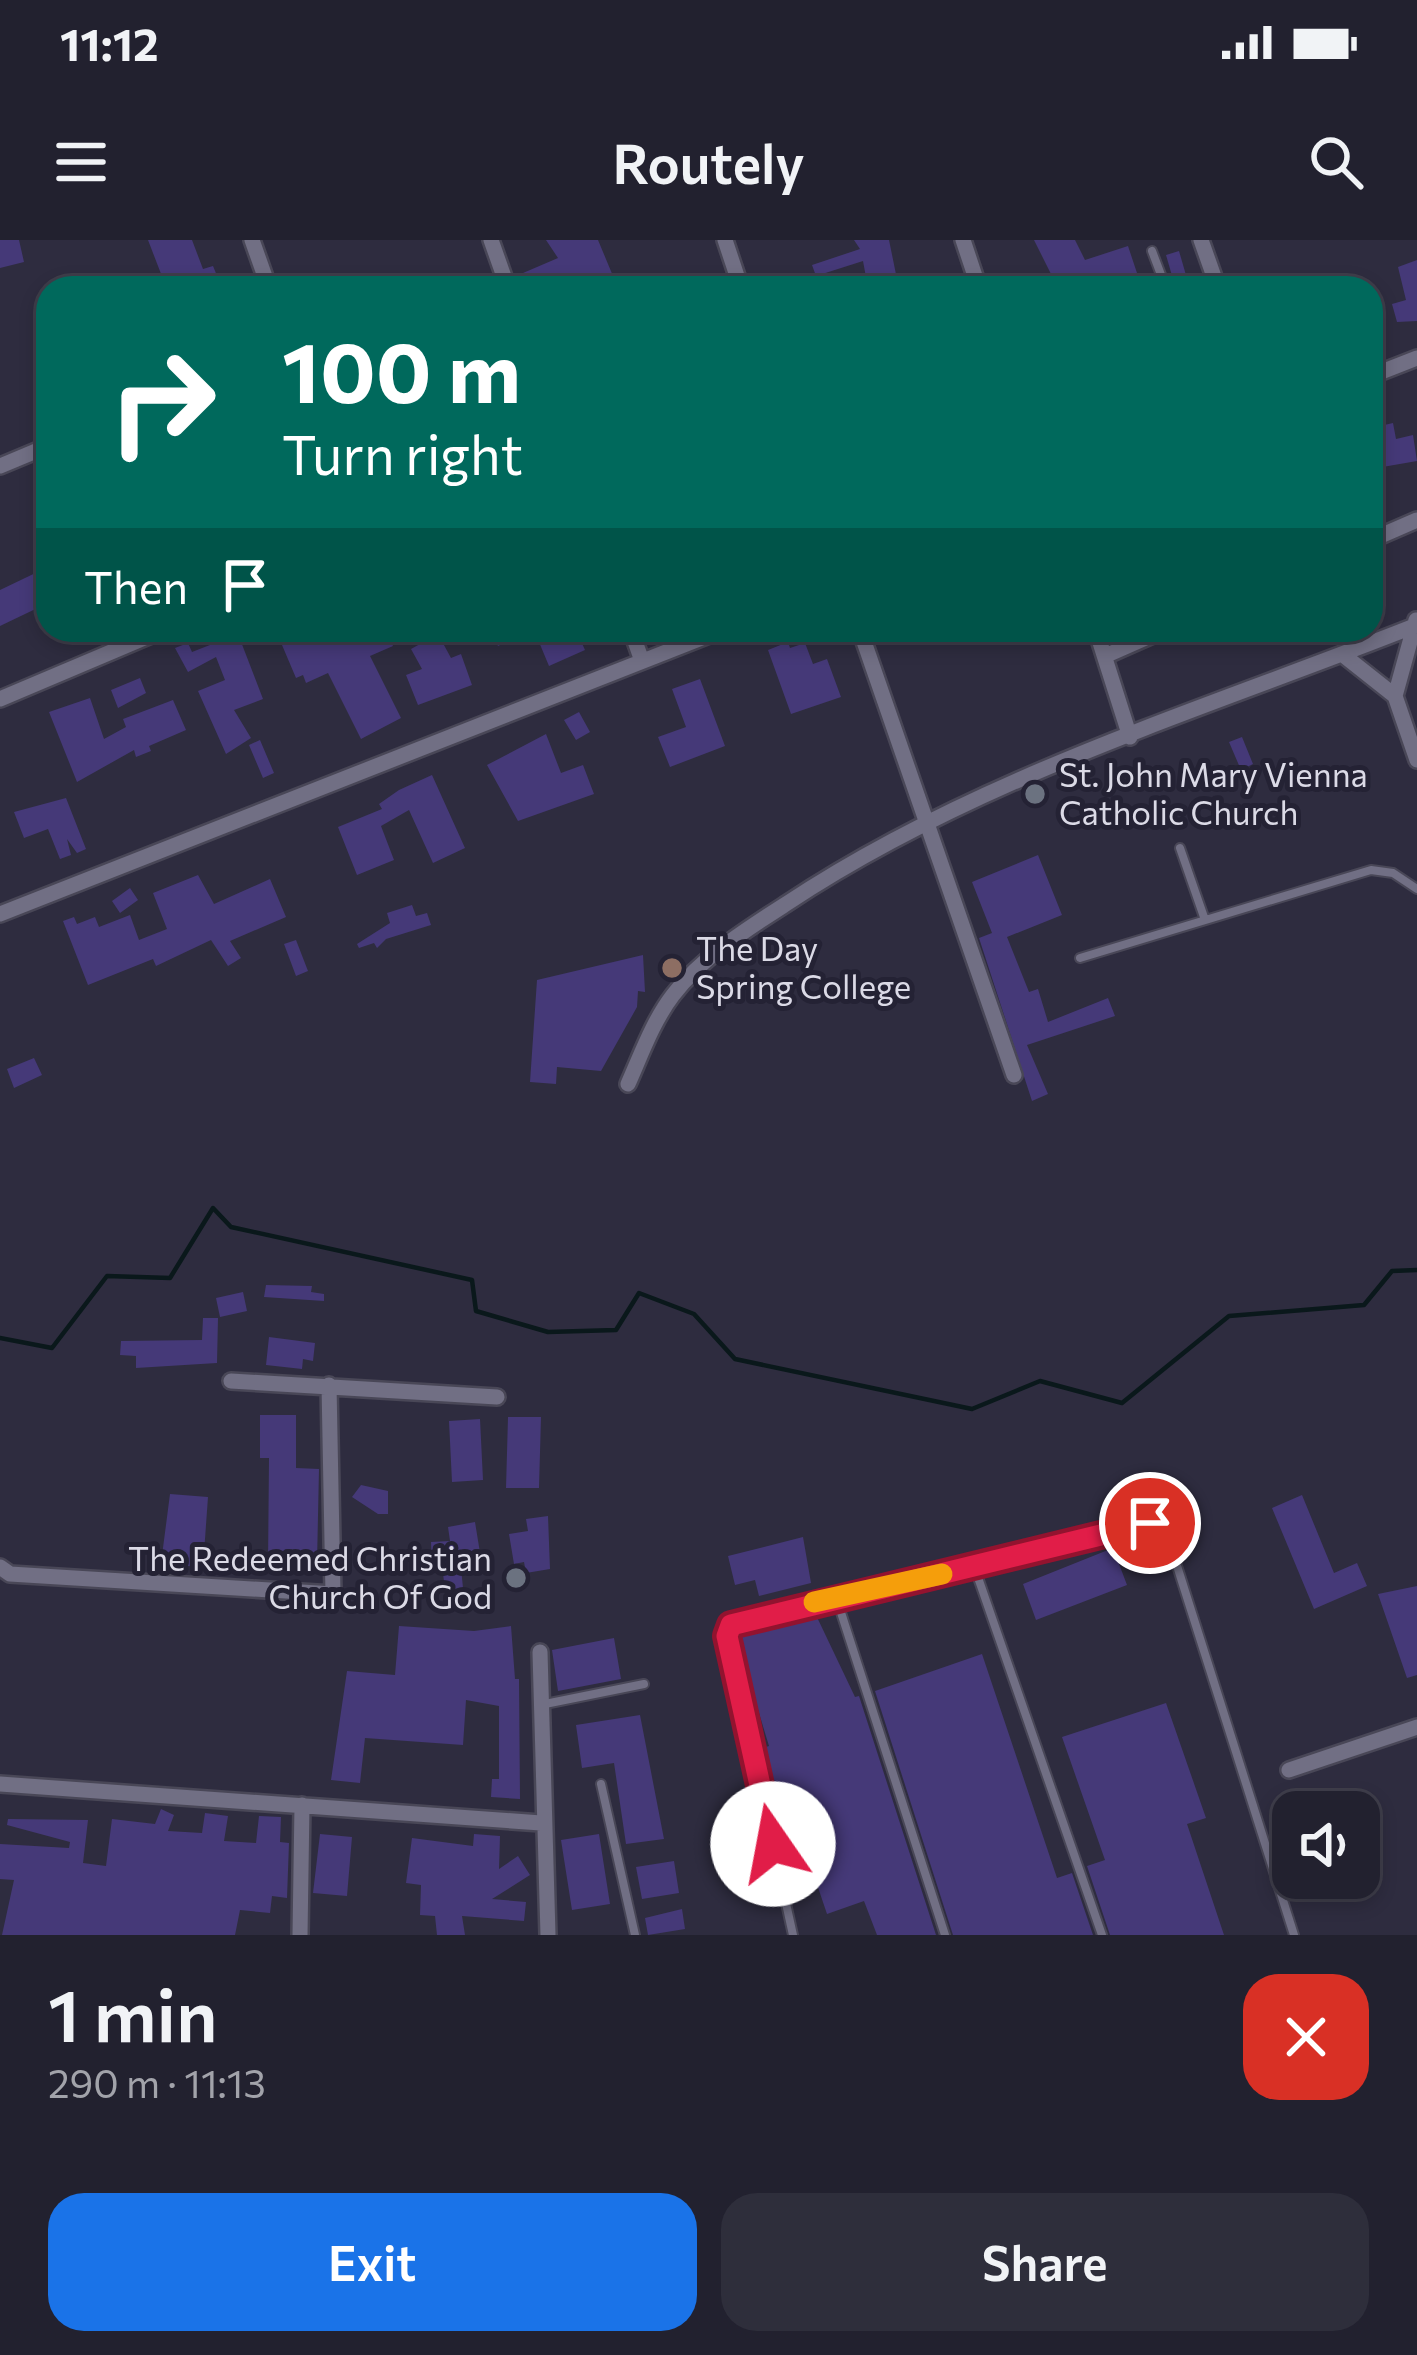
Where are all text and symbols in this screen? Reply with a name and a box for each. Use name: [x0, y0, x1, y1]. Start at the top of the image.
text: 11:12: [60, 15, 159, 70]
icon: menu: [48, 129, 114, 195]
text: Routely: [612, 129, 805, 195]
icon: search: [1303, 129, 1369, 195]
text: 100 m: [282, 318, 521, 420]
icon: right: [84, 324, 240, 480]
text: Turn right: [282, 420, 523, 486]
icon: arrive: [212, 552, 278, 618]
text: Then: [84, 558, 188, 613]
place label: St. John Mary Vienna Catholic Church: [1059, 753, 1368, 832]
marker: St. John Mary Vienna Catholic Church: [1022, 781, 1048, 807]
place label: The Day Spring College: [696, 927, 911, 1006]
marker: The Day Spring College: [659, 955, 685, 981]
pin: [1099, 1472, 1201, 1574]
icon: arrive: [1117, 1490, 1183, 1556]
place label: The Redeemed Christian Church Of God: [128, 1537, 492, 1616]
marker: The Redeemed Christian Church Of God: [503, 1565, 529, 1591]
position arrow: [710, 1781, 836, 1907]
map controls: [1272, 1791, 1380, 1899]
button: sound: [1272, 1791, 1380, 1899]
text: 1 min: [48, 1969, 218, 2057]
button: close: [1243, 1974, 1369, 2100]
text: 290 m · 11:13: [48, 2058, 266, 2106]
button: Exit: [48, 2193, 697, 2331]
button: Share: [721, 2193, 1369, 2331]

